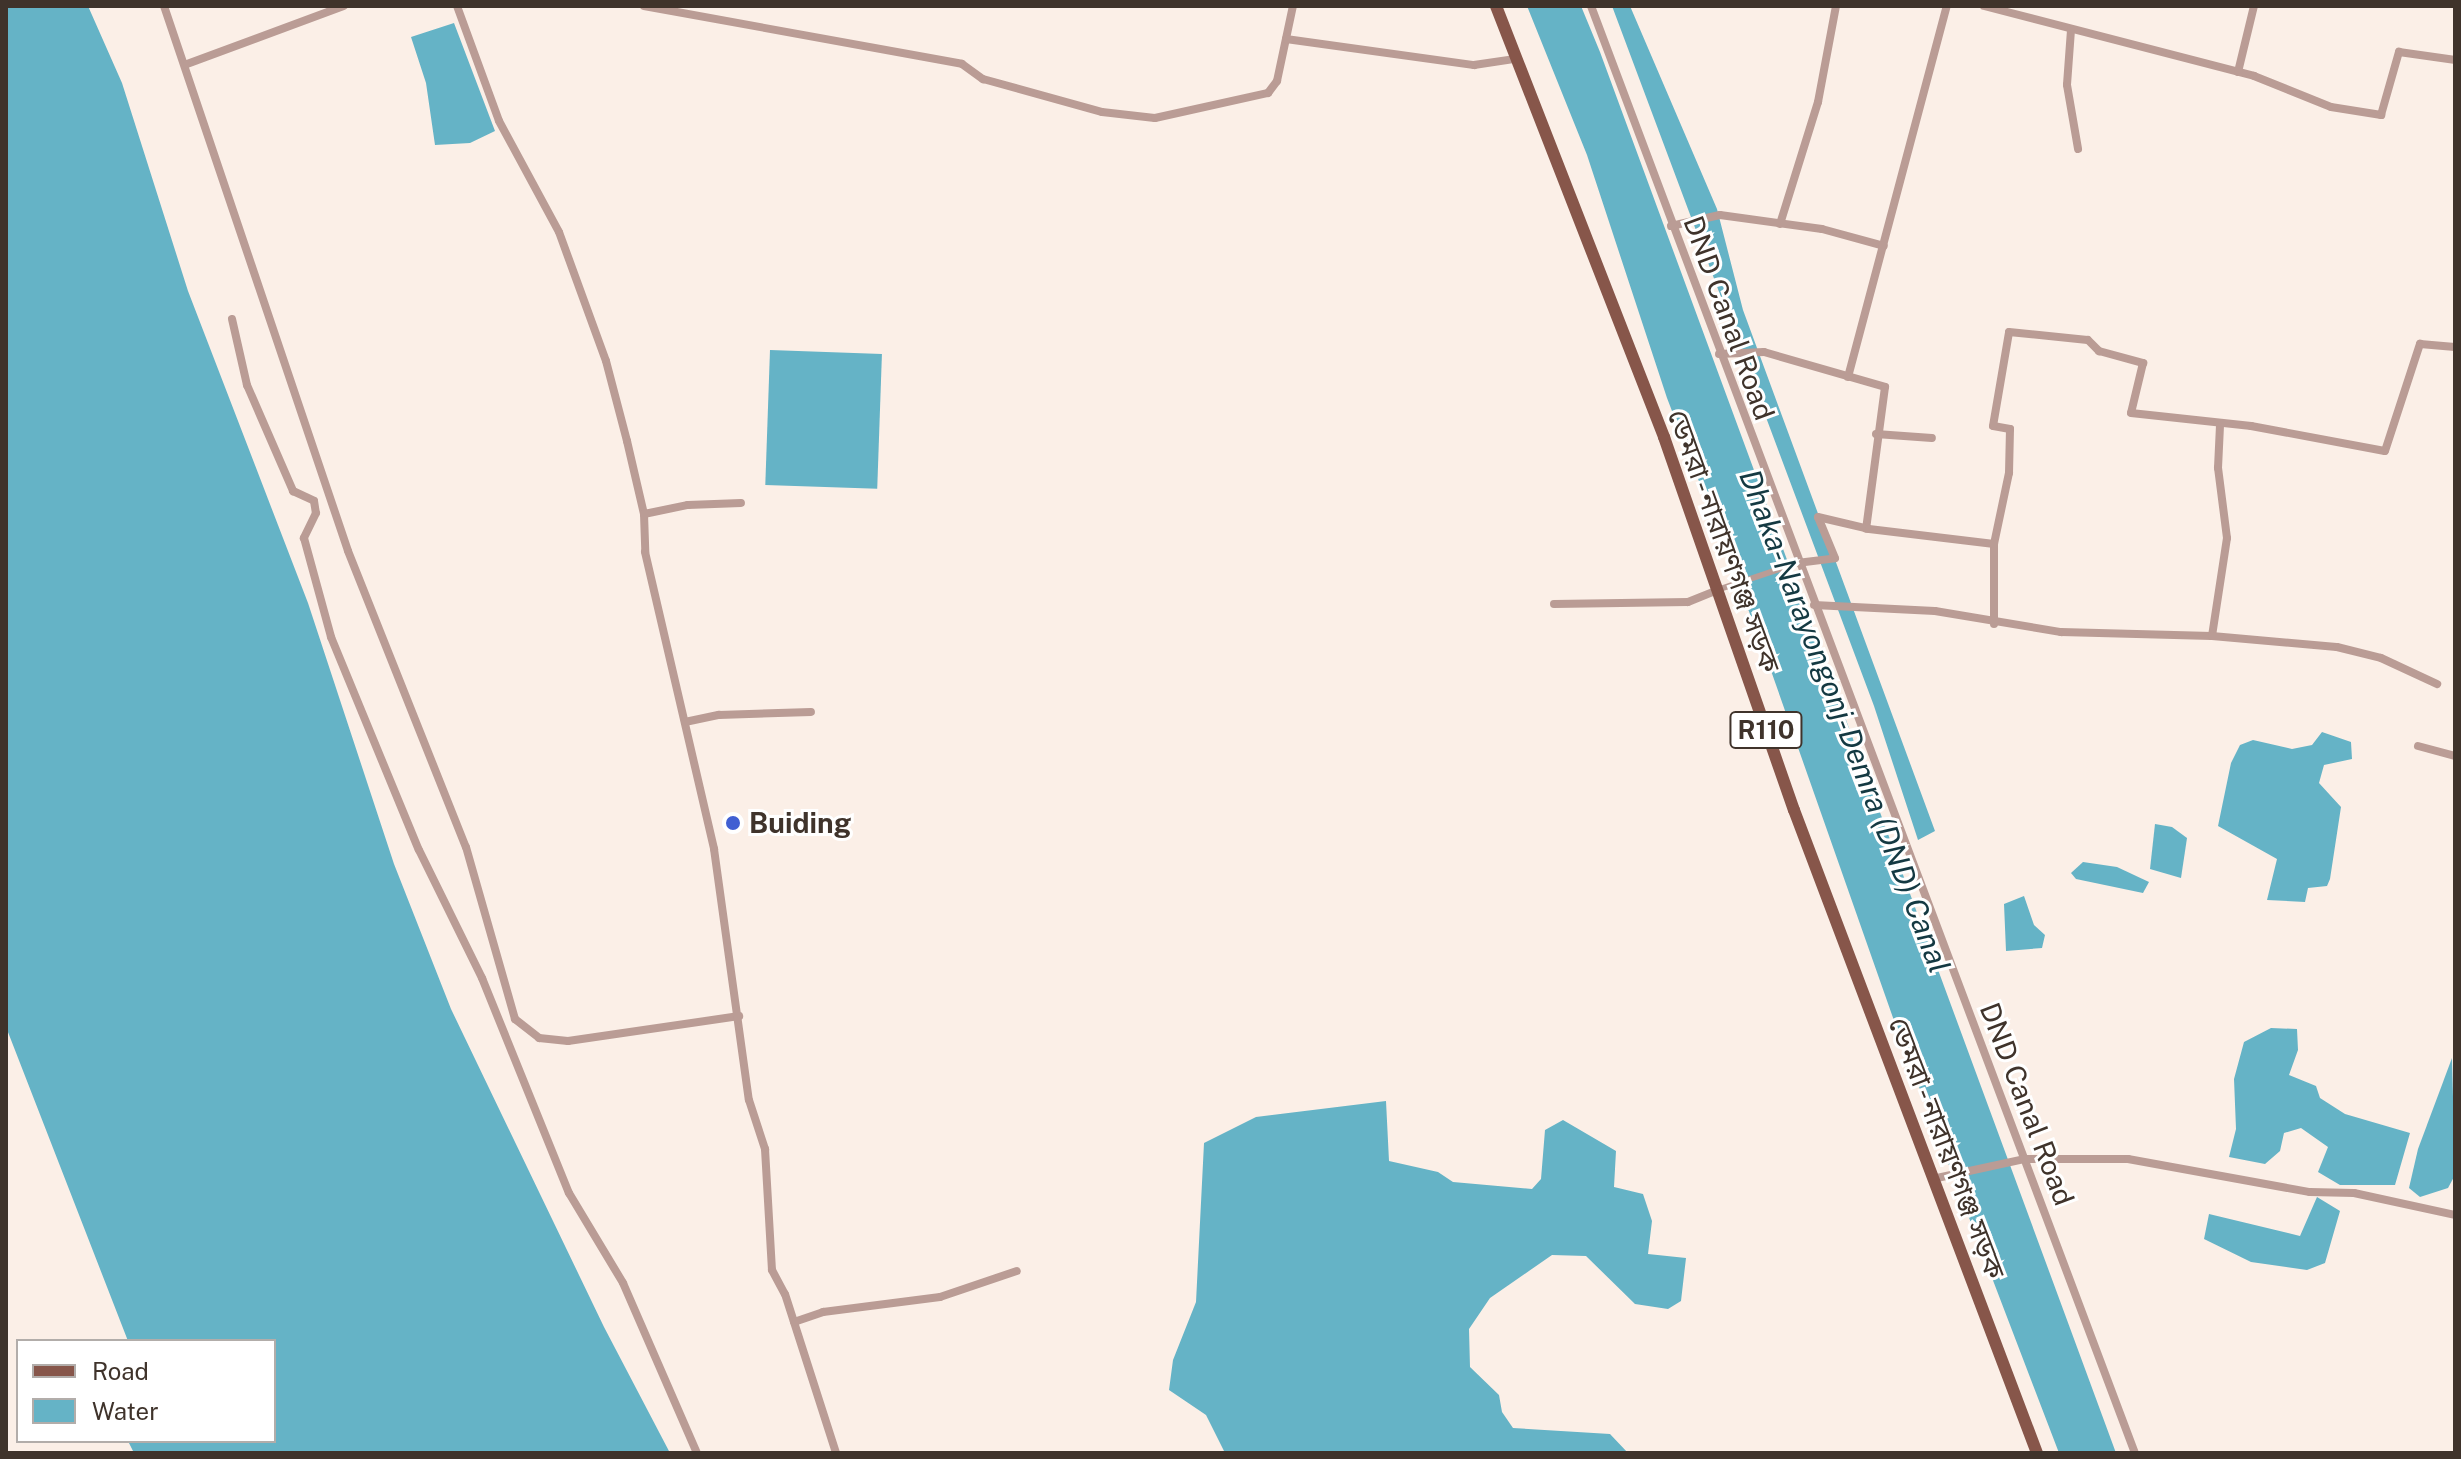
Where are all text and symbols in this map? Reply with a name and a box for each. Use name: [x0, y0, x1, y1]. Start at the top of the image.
street label: DND Canal Road: [1677, 211, 1781, 425]
street label: ডেমরা - নারায়ণগঞ্জ সড়ক: [1659, 401, 1789, 681]
water label: Dhaka-Narayongonj-Demra (DND) Canal: [1732, 464, 1958, 978]
road number: R110: [1728, 708, 1804, 752]
place label: Buiding: [749, 806, 851, 840]
marker: Buiding: [724, 814, 742, 832]
street label: DND Canal Road: [1973, 998, 2081, 1210]
street label: ডেমরা - নারায়ণগঞ্জ সড়ক: [1880, 1009, 2014, 1287]
legend: [16, 1339, 276, 1443]
text: Road: [92, 1357, 149, 1385]
text: Water: [92, 1397, 159, 1425]

